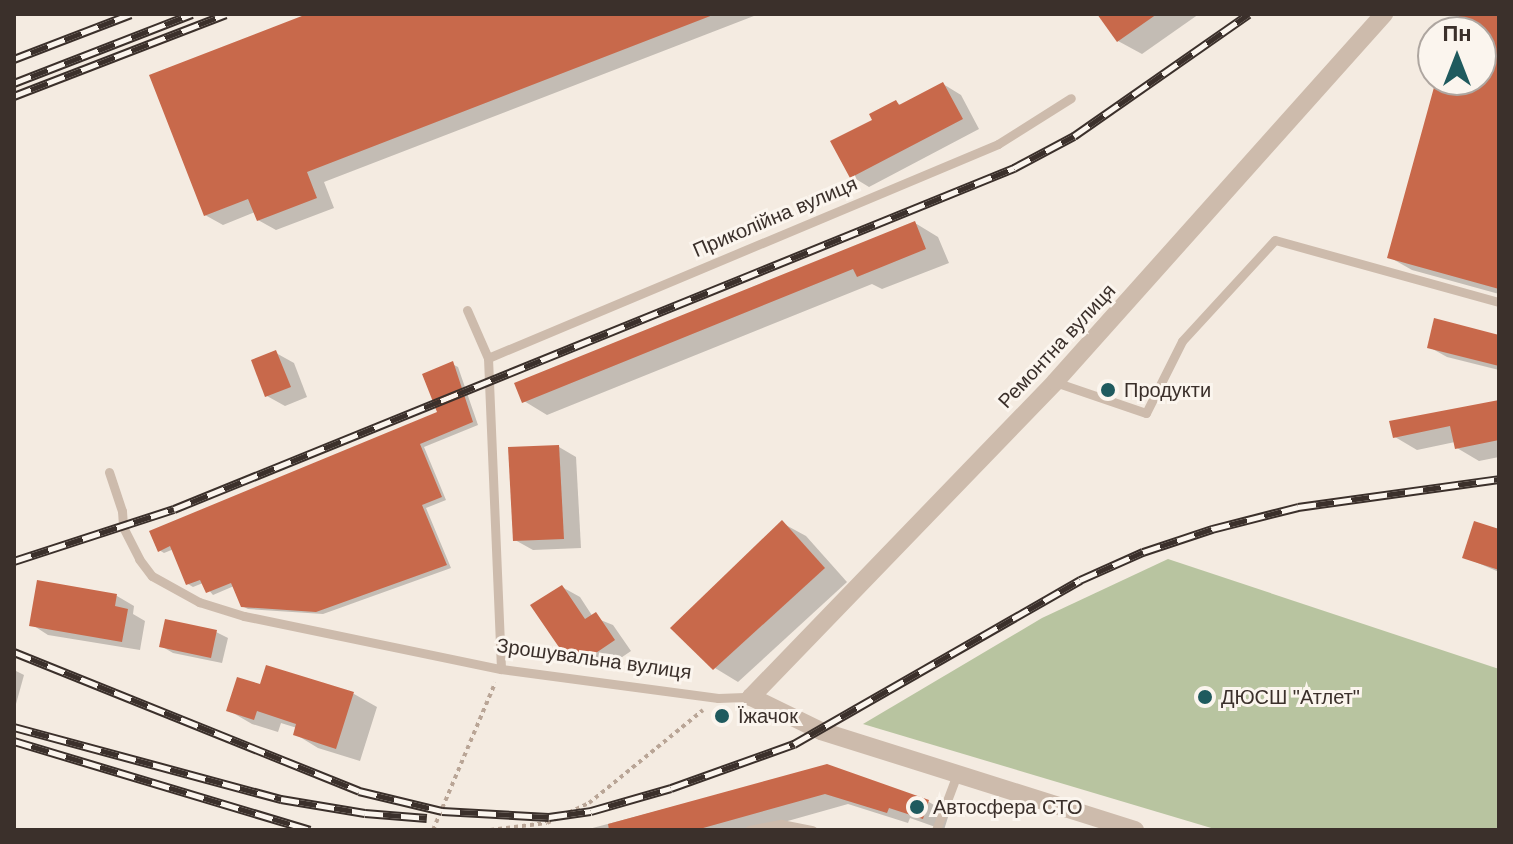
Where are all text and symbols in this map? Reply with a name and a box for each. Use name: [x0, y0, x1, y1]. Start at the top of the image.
north arrow: [1417, 16, 1497, 96]
text: Пн: [1442, 21, 1472, 46]
street label: Приколійна вулиця: [689, 172, 861, 262]
street label: Ремонтна вулиця: [993, 279, 1121, 413]
place label: Продукти: [1124, 378, 1211, 402]
marker: Продукти: [1099, 381, 1117, 399]
street label: Зрошувальна вулиця: [495, 633, 693, 685]
place label: ДЮСШ "Атлет": [1221, 685, 1360, 709]
marker: ДЮСШ "Атлет": [1196, 688, 1214, 706]
place label: Їжачок: [738, 704, 798, 728]
marker: Їжачок: [713, 707, 731, 725]
place label: Автосфера СТО: [933, 795, 1083, 819]
marker: Автосфера СТО: [908, 798, 926, 816]

